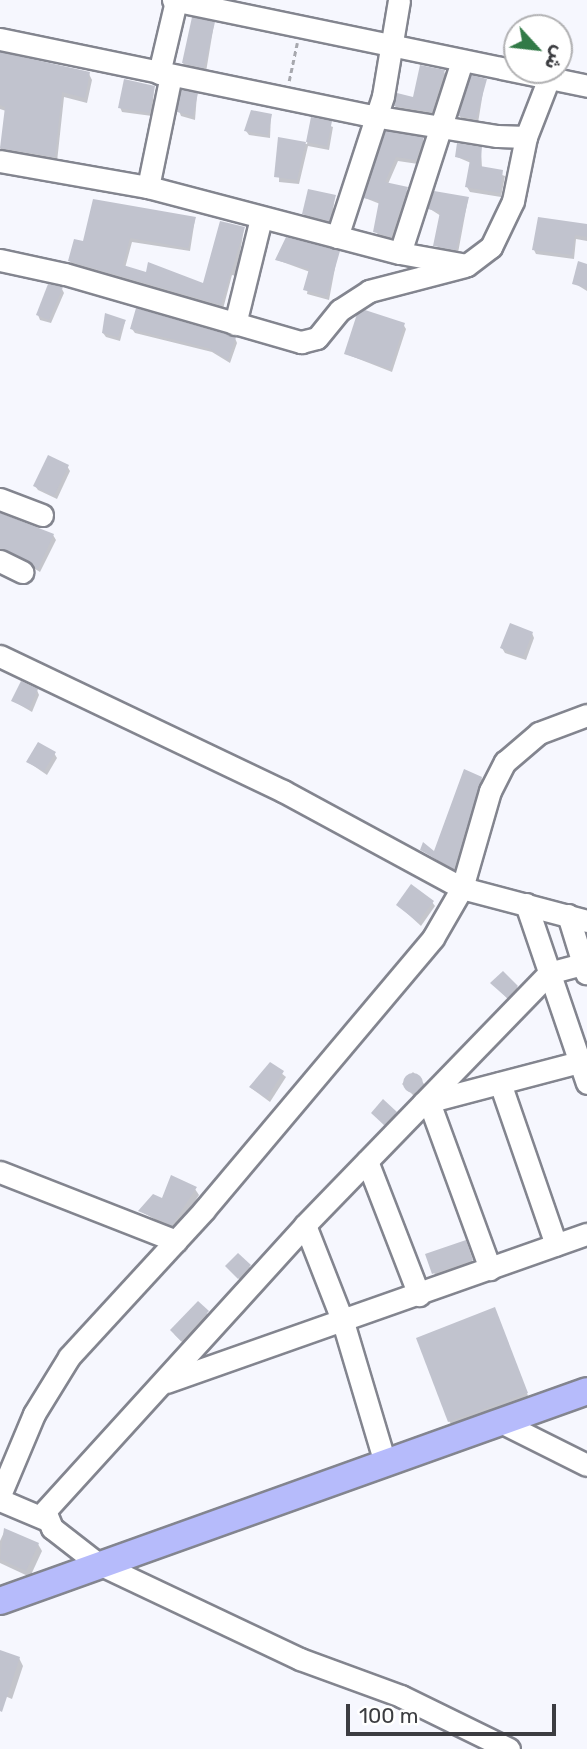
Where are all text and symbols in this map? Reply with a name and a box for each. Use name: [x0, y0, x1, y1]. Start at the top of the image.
north arrow: [503, 14, 573, 84]
text: ش: [540, 42, 571, 74]
scale bar: [349, 1690, 559, 1734]
text: 100 m: [359, 1703, 418, 1728]

